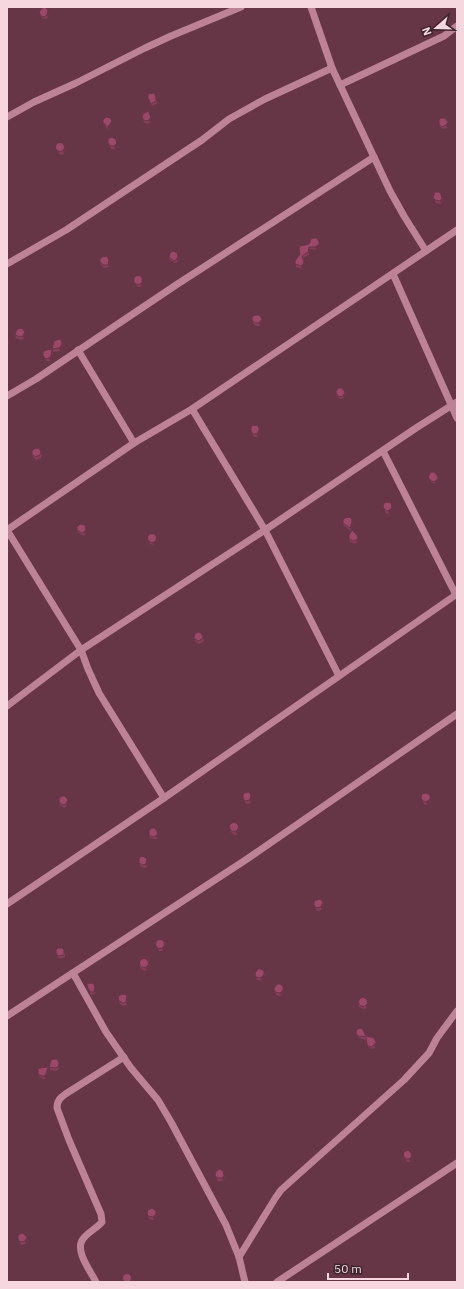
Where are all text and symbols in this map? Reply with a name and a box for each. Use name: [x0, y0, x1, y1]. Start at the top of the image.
north arrow: [416, 8, 456, 48]
text: N: [419, 25, 435, 38]
scale bar: [328, 1255, 408, 1281]
text: 50 m: [334, 1261, 362, 1276]

